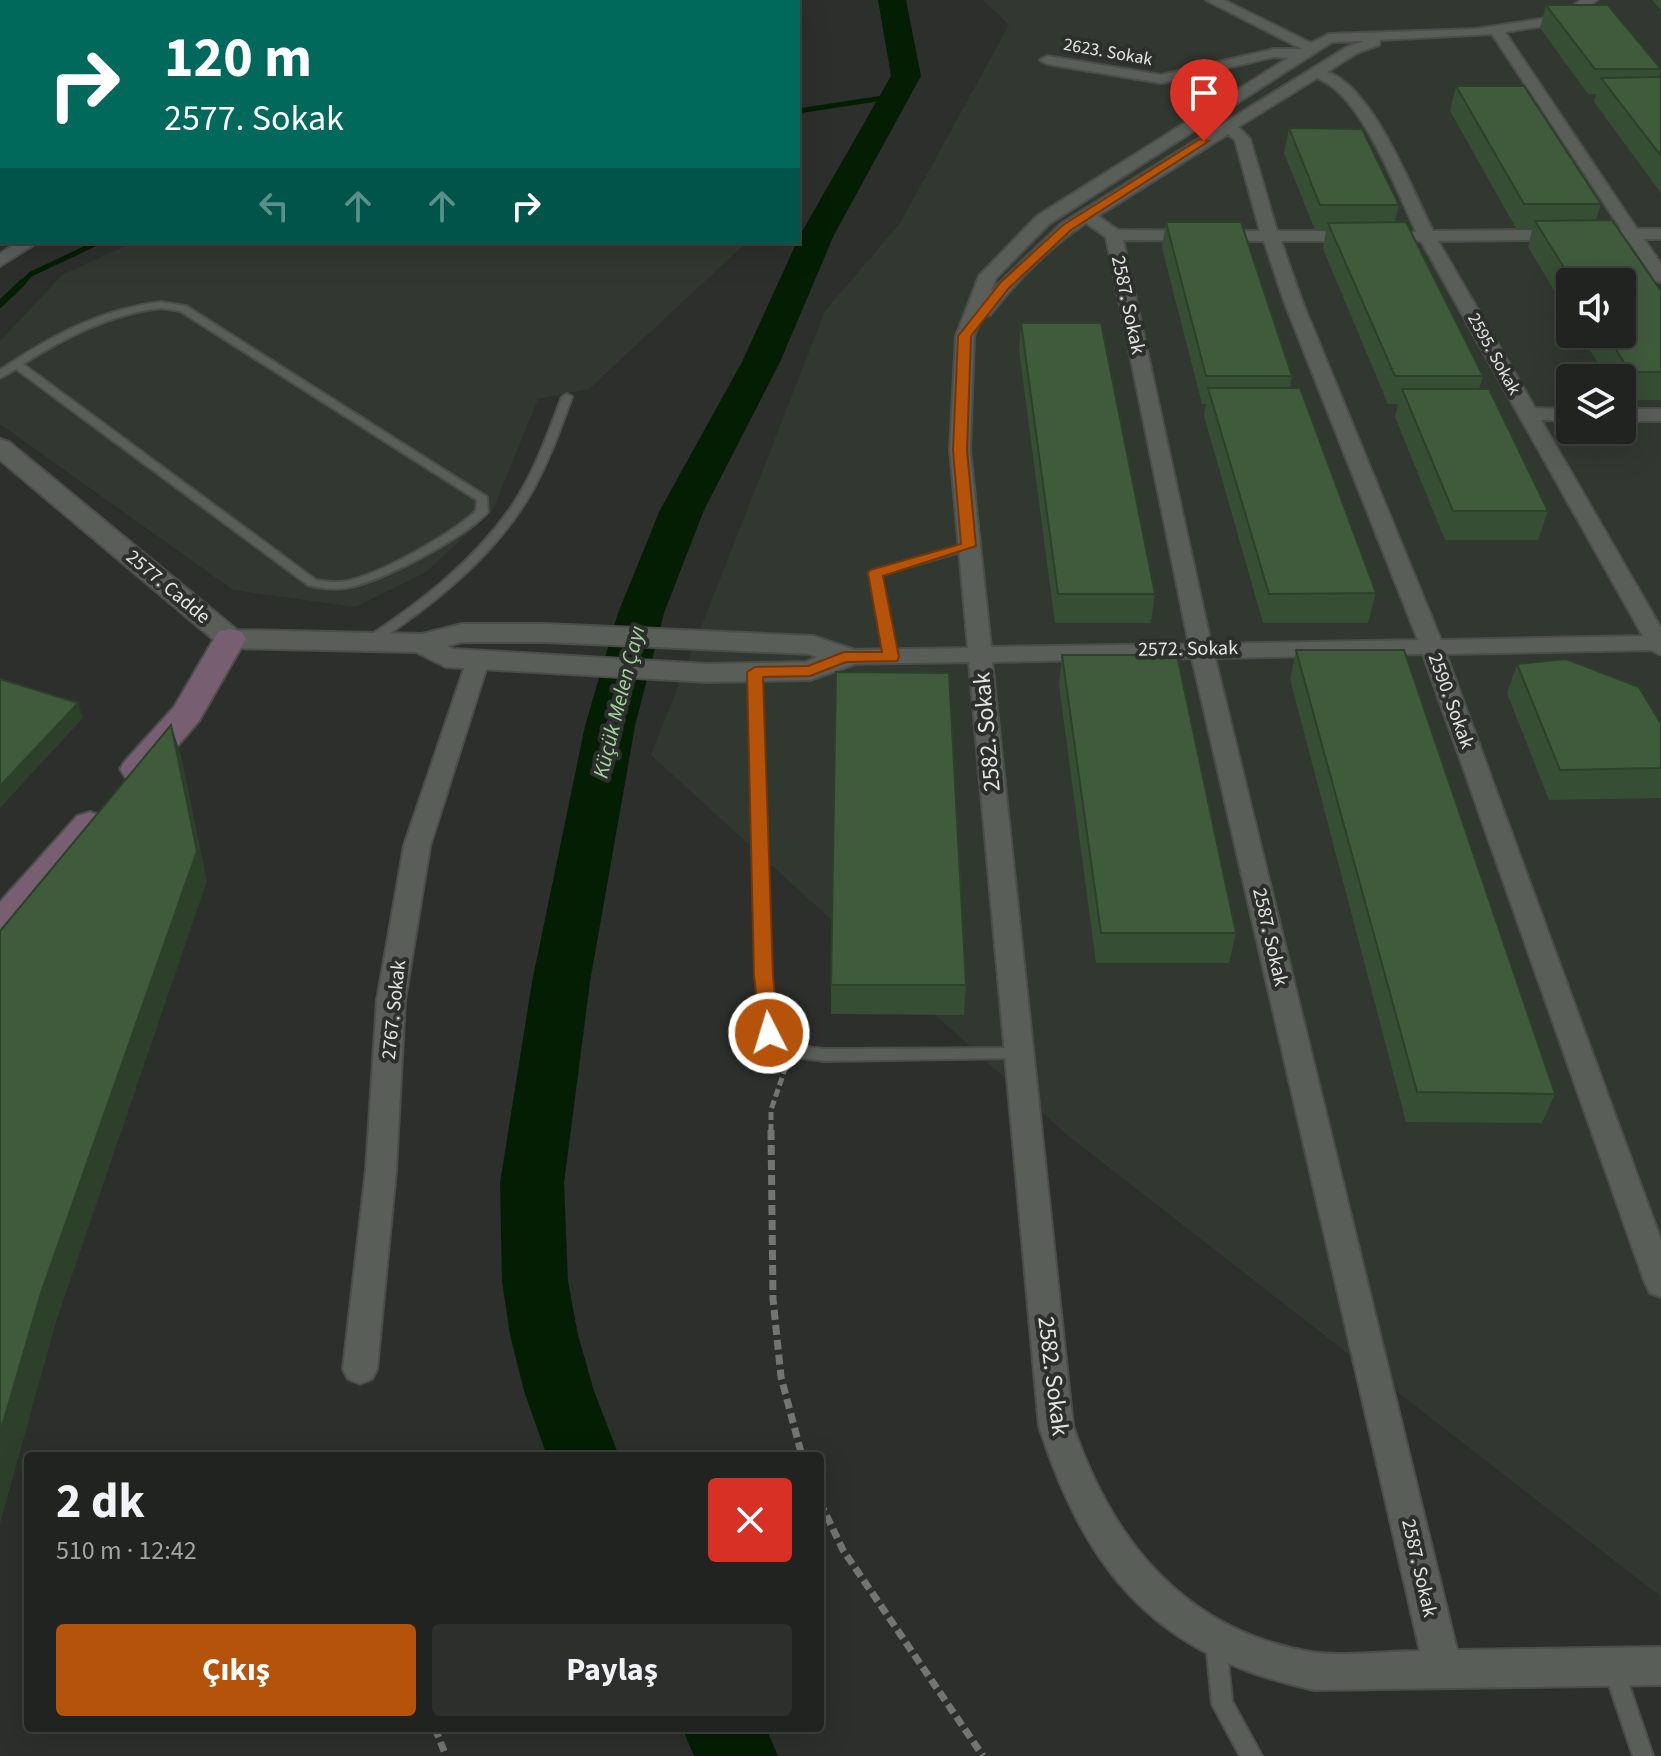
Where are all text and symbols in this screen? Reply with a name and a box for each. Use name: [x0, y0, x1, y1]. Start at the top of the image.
text: 120 m: [164, 19, 312, 98]
icon: right: [32, 32, 136, 136]
street label: 2623. Sokak: [1062, 32, 1155, 72]
pin: [1170, 59, 1238, 141]
icon: arrive: [1182, 71, 1226, 115]
text: 2577. Sokak: [164, 93, 344, 144]
icon: left: [252, 184, 296, 228]
icon: ahead: [336, 184, 380, 228]
icon: ahead: [420, 184, 464, 228]
icon: right: [504, 184, 548, 228]
street label: 2587. Sokak: [1104, 253, 1152, 357]
map controls: [1556, 268, 1636, 444]
button: sound: [1556, 268, 1636, 348]
street label: 2595. Sokak: [1461, 309, 1527, 399]
button: layers: [1556, 364, 1636, 444]
street label: 2577. Cadde: [120, 543, 216, 631]
water label: Küçük Melen Çayı: [585, 622, 653, 782]
street label: 2572. Sokak: [1138, 634, 1238, 664]
street label: 2590. Sokak: [1421, 649, 1481, 753]
street label: 2582. Sokak: [964, 671, 1010, 793]
street label: 2587. Sokak: [1245, 885, 1295, 989]
street label: 2767. Sokak: [375, 959, 413, 1061]
position arrow: [727, 991, 811, 1075]
street label: 2582. Sokak: [1028, 1314, 1078, 1438]
text: 2 dk: [56, 1468, 145, 1536]
button: close: [708, 1478, 792, 1562]
street label: 2587. Sokak: [1394, 1516, 1444, 1620]
text: 510 m · 12:42: [56, 1532, 197, 1569]
button: Çıkış: [56, 1624, 416, 1716]
button: Paylaş: [432, 1624, 792, 1716]

